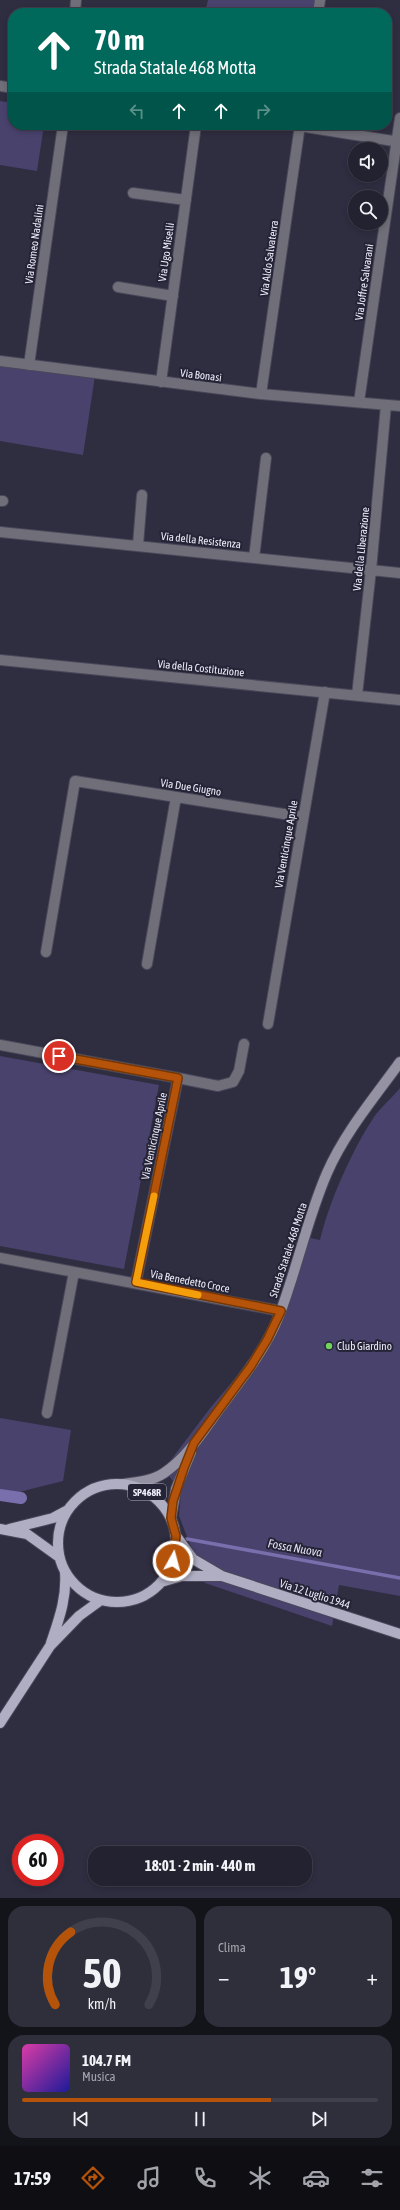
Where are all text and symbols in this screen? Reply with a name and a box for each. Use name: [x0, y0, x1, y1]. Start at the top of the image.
icon: ahead: [28, 24, 80, 76]
text: 70 m: [94, 24, 144, 56]
text: Strada Statale 468 Motta: [94, 57, 256, 78]
icon: left: [126, 100, 148, 122]
icon: ahead: [168, 100, 190, 122]
icon: ahead: [210, 100, 232, 122]
icon: right: [252, 100, 274, 122]
map controls: [348, 142, 388, 230]
button: sound: [348, 142, 388, 182]
button: search: [348, 190, 388, 230]
street label: Via Romeo Nadalini: [22, 204, 46, 284]
street label: Via Aldo Salvaterra: [258, 219, 280, 297]
street label: Via Ugo Miselli: [156, 222, 176, 282]
street label: Via Joffre Salvarani: [353, 243, 375, 321]
street label: Via Bonasi: [180, 366, 222, 384]
street label: Via della Liberazione: [351, 506, 371, 592]
street label: Via della Resistenza: [160, 530, 242, 550]
street label: Via della Costituzione: [157, 657, 245, 679]
street label: Via Due Giugno: [160, 776, 222, 798]
street label: Via Venticinque Aprile: [272, 799, 300, 889]
pin: [42, 1039, 76, 1073]
icon: arrive: [48, 1045, 70, 1067]
street label: Via Venticinque Aprile: [139, 1091, 169, 1181]
street label: Strada Statale 468 Motta: [267, 1201, 309, 1299]
street label: Via Benedetto Croce: [149, 1267, 231, 1295]
place label: Club Giardino: [337, 1340, 392, 1352]
marker: Club Giardino: [324, 1341, 334, 1351]
road number: SP468R: [128, 1484, 166, 1500]
water label: Fossa Nuova: [267, 1536, 324, 1560]
position arrow: [152, 1540, 194, 1582]
street label: Via 12 Luglio 1944: [278, 1577, 352, 1611]
speed limit sign: 60: [12, 1834, 64, 1886]
text: 18:01 · 2 min · 440 m: [145, 1857, 255, 1874]
text: Clima: [218, 1940, 246, 1955]
text: 50: [82, 1948, 122, 1996]
text: 19°: [280, 1960, 316, 1994]
text: −: [218, 1964, 229, 1990]
text: +: [367, 1964, 378, 1990]
text: km/h: [88, 1995, 116, 2011]
text: 104.7 FM: [82, 2052, 131, 2069]
text: Musica: [82, 2069, 115, 2084]
icon: previous: [70, 2108, 92, 2130]
icon: pause: [189, 2108, 211, 2130]
icon: next: [308, 2108, 330, 2130]
icon: directions: [79, 2164, 107, 2192]
icon: music: [135, 2164, 163, 2192]
icon: phone: [191, 2164, 219, 2192]
icon: climate: [246, 2164, 274, 2192]
icon: car: [302, 2164, 330, 2192]
icon: filters: [358, 2164, 386, 2192]
text: 17:59: [14, 2168, 51, 2189]

